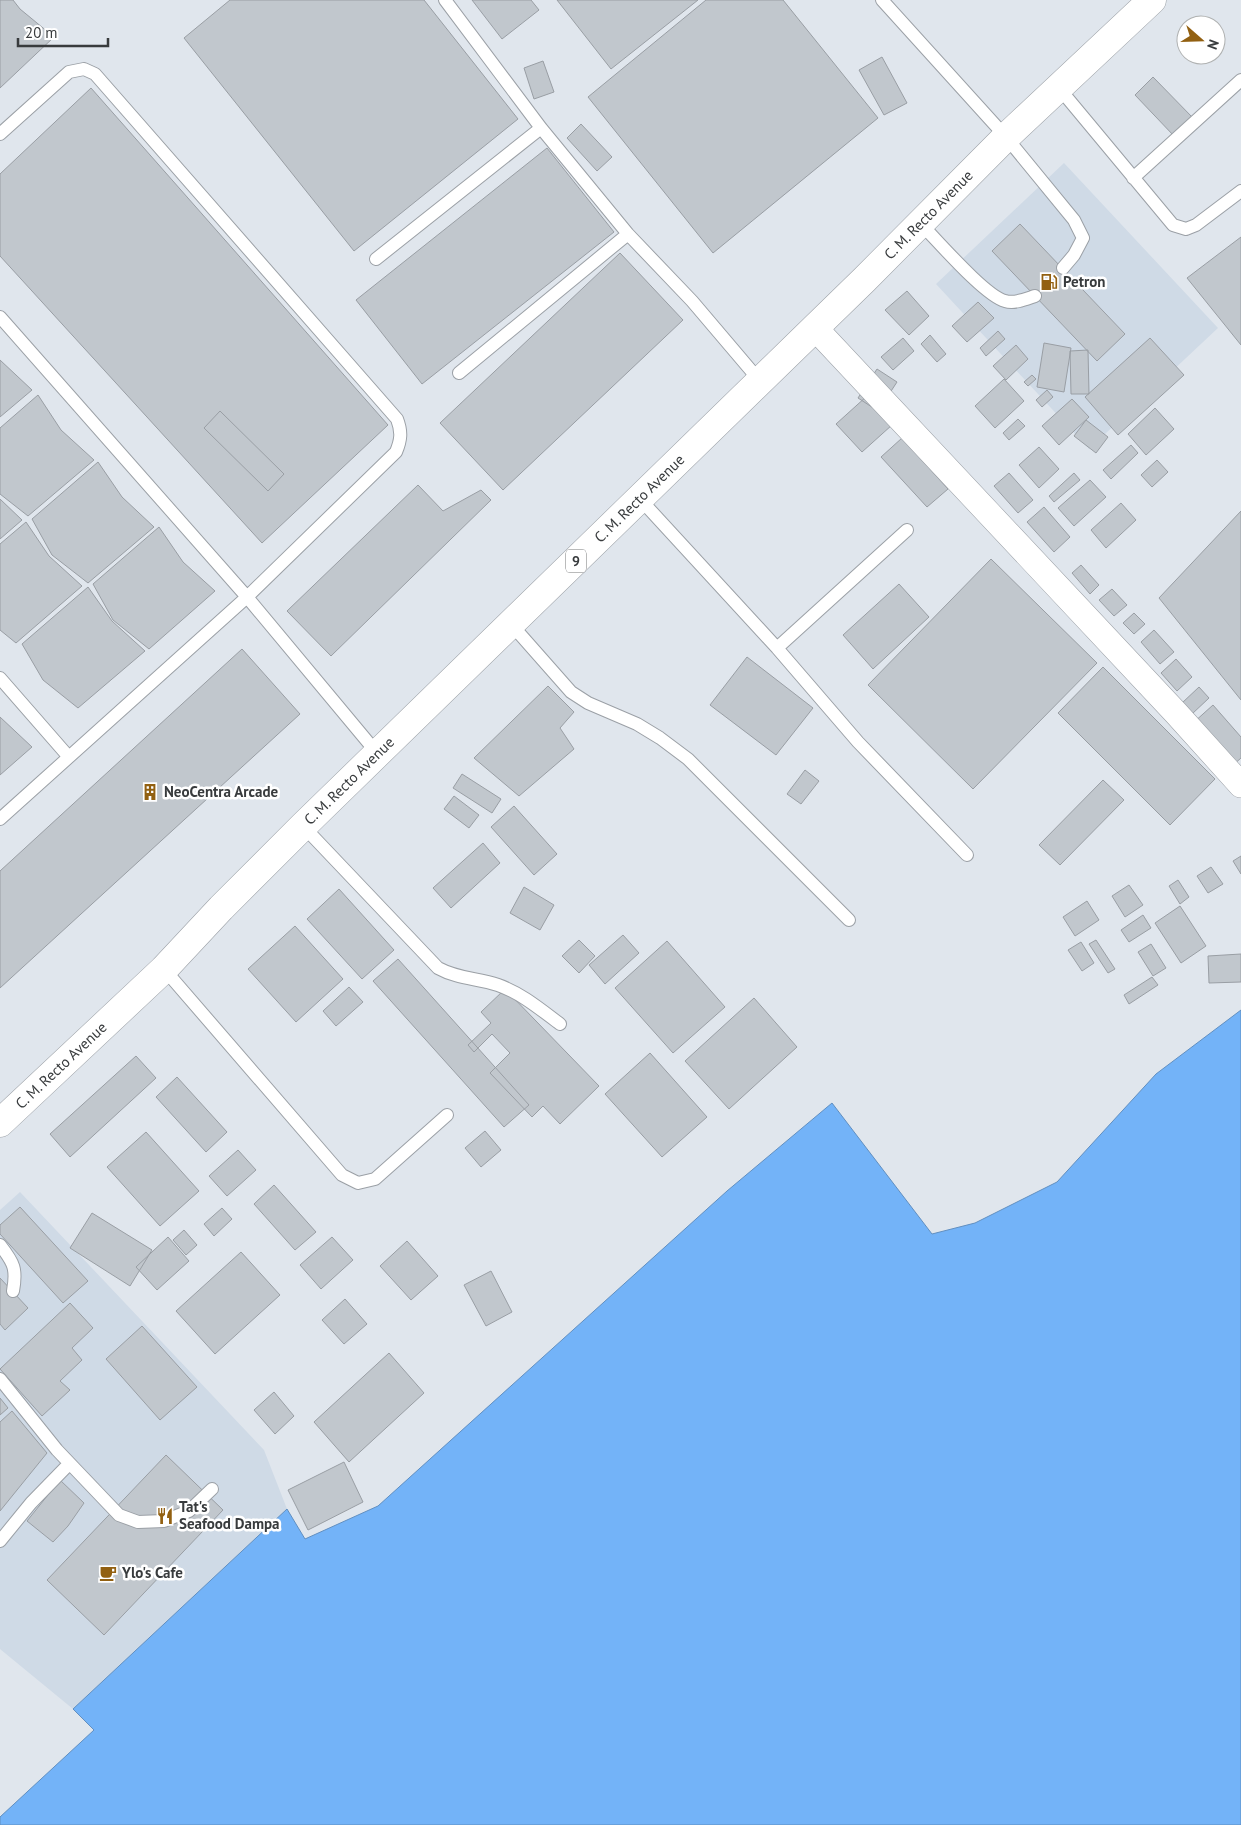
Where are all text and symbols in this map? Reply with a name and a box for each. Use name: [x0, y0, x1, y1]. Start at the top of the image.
scale bar: [18, 15, 108, 47]
north arrow: [1176, 15, 1226, 65]
text: 20 m: [25, 23, 58, 42]
text: N: [1203, 37, 1223, 52]
street label: C. M. Recto Avenue: [880, 166, 977, 263]
fuel station icon: Petron: [1039, 272, 1059, 292]
place label: Petron: [1063, 272, 1105, 291]
street label: C. M. Recto Avenue: [590, 450, 688, 546]
road number: 9: [566, 550, 586, 572]
street label: C. M. Recto Avenue: [300, 732, 398, 829]
building icon: NeoCentra Arcade: [140, 782, 160, 802]
place label: NeoCentra Arcade: [164, 782, 279, 801]
street label: C. M. Recto Avenue: [11, 1018, 111, 1113]
place label: Tat's Seafood Dampa: [179, 1497, 280, 1533]
restaurant icon: Tat's Seafood Dampa: [155, 1506, 175, 1526]
cafe icon: Ylo's Cafe: [98, 1563, 118, 1583]
place label: Ylo's Cafe: [121, 1563, 183, 1582]

